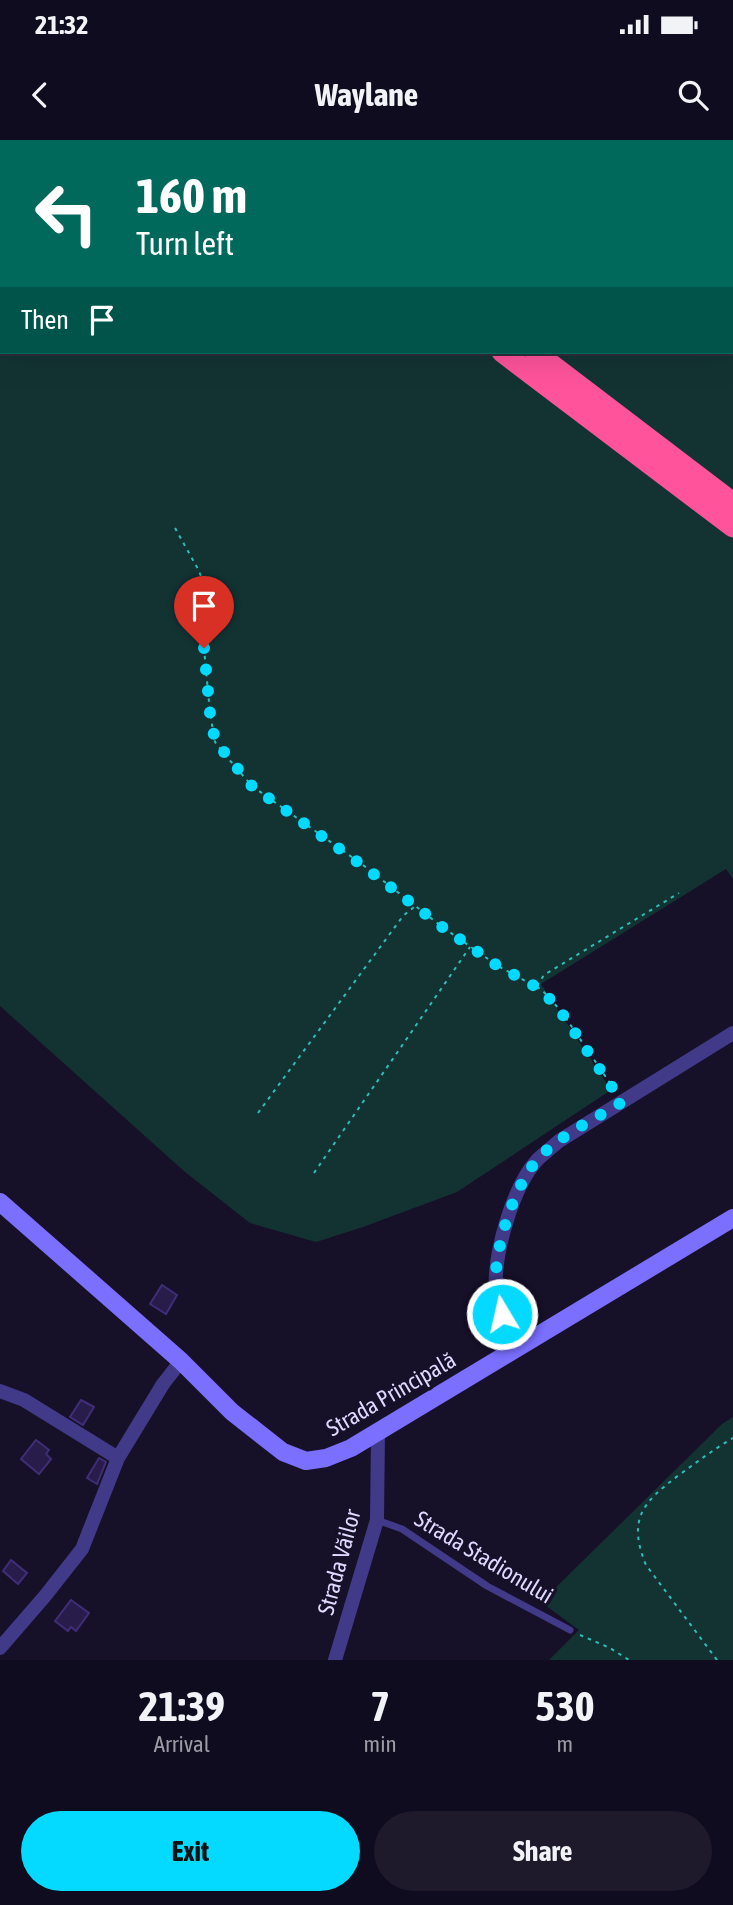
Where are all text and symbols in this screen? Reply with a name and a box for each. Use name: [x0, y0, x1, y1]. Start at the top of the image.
text: 21:32: [35, 10, 89, 40]
icon: back: [21, 76, 59, 114]
text: Waylane: [315, 76, 418, 113]
icon: search: [674, 76, 712, 114]
text: 160 m: [136, 167, 247, 223]
icon: left: [21, 168, 112, 259]
text: Turn left: [136, 225, 234, 262]
icon: arrive: [83, 301, 121, 339]
text: Then: [21, 305, 69, 335]
pin: [174, 576, 234, 648]
icon: arrive: [185, 587, 223, 625]
position arrow: [465, 1277, 539, 1351]
street label: Strada Principală: [322, 1347, 460, 1441]
street label: Strada Văilor: [312, 1505, 366, 1618]
street label: Strada Stadionului: [410, 1505, 558, 1609]
text: 21:39: [139, 1682, 225, 1730]
text: 7: [370, 1682, 390, 1730]
text: 530: [535, 1682, 594, 1730]
text: Arrival: [154, 1731, 210, 1757]
text: min: [364, 1731, 397, 1757]
text: m: [557, 1731, 573, 1757]
button: Exit: [21, 1811, 360, 1891]
button: Share: [374, 1811, 712, 1891]

